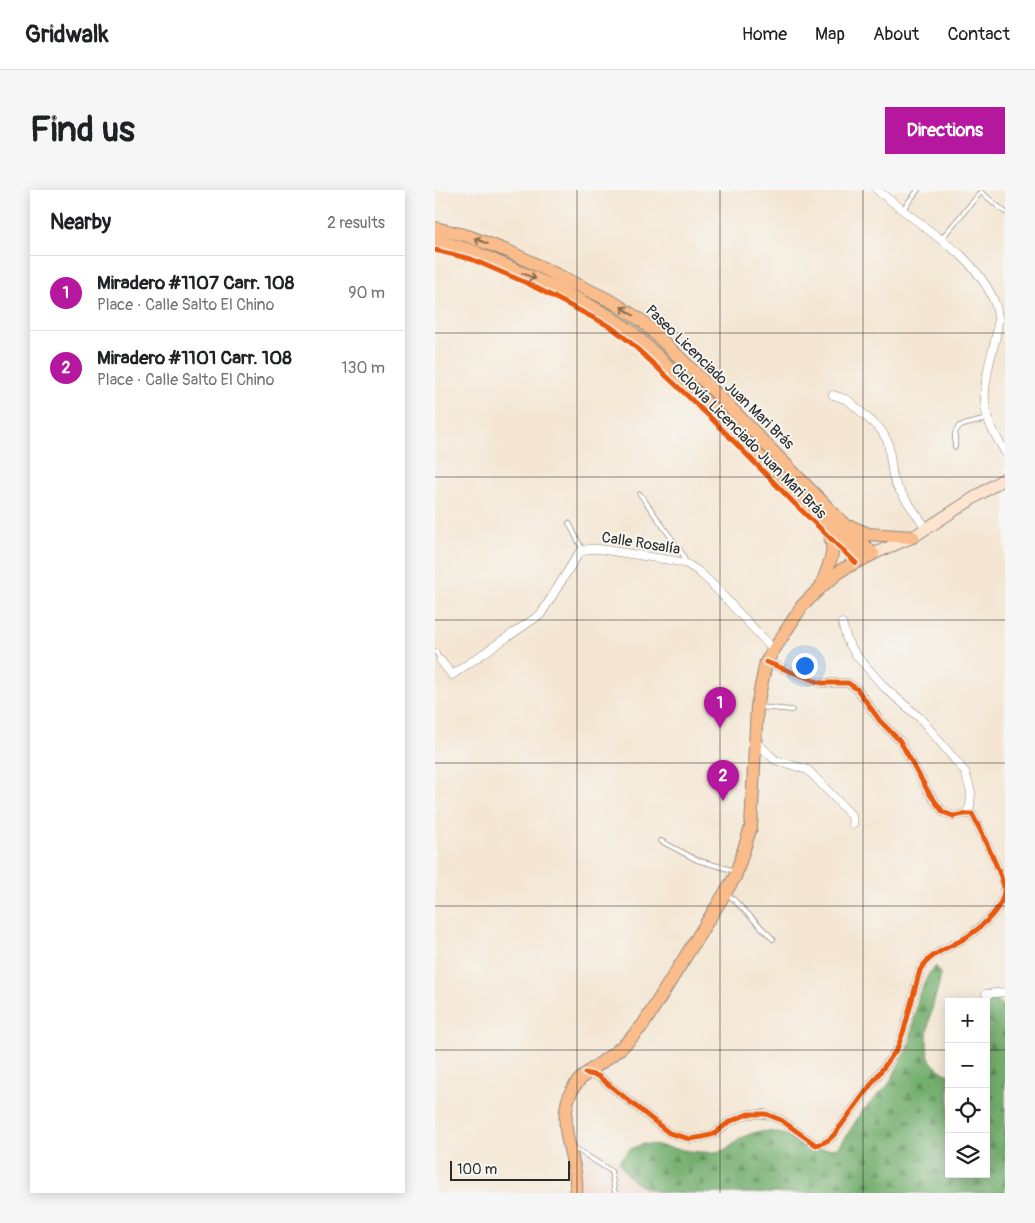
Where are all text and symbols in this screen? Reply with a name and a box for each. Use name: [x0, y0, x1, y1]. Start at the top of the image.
text: Gridwalk: [25, 20, 109, 49]
text: Home: [742, 23, 787, 46]
text: Map: [815, 23, 845, 46]
text: About: [873, 23, 919, 46]
text: Contact: [947, 23, 1010, 46]
button: Directions: [885, 107, 1005, 154]
text: Find us: [30, 108, 135, 152]
text: Nearby: [50, 209, 111, 236]
text: 2 results: [327, 213, 385, 233]
one-way arrow: [473, 236, 489, 245]
text: Miradero #1107 Carr. 108: [97, 271, 294, 295]
one-way arrow: [521, 272, 536, 282]
text: 1: [63, 283, 69, 303]
text: 90 m: [348, 283, 385, 303]
text: Place · Calle Salto El Chino: [97, 295, 274, 315]
street label: Paseo Licenciado Juan Mari Brás: [641, 301, 798, 454]
one-way arrow: [620, 306, 634, 316]
text: Miradero #1101 Carr. 108: [97, 346, 292, 370]
text: 2: [62, 358, 70, 378]
text: 130 m: [341, 358, 385, 378]
street label: Ciclovía Licenciado Juan Mari Brás: [667, 360, 830, 523]
text: Place · Calle Salto El Chino: [97, 370, 274, 390]
street label: Calle Rosalía: [600, 528, 682, 559]
your location: [792, 653, 818, 679]
pin: 1: [704, 687, 736, 728]
pin: 2: [707, 760, 739, 801]
map controls: [945, 998, 990, 1178]
button: +: [945, 998, 990, 1043]
button: −: [945, 1043, 990, 1088]
button: locate: [945, 1088, 990, 1133]
button: layers: [945, 1133, 990, 1178]
scale bar: [450, 1158, 570, 1181]
text: 100 m: [457, 1161, 497, 1178]

